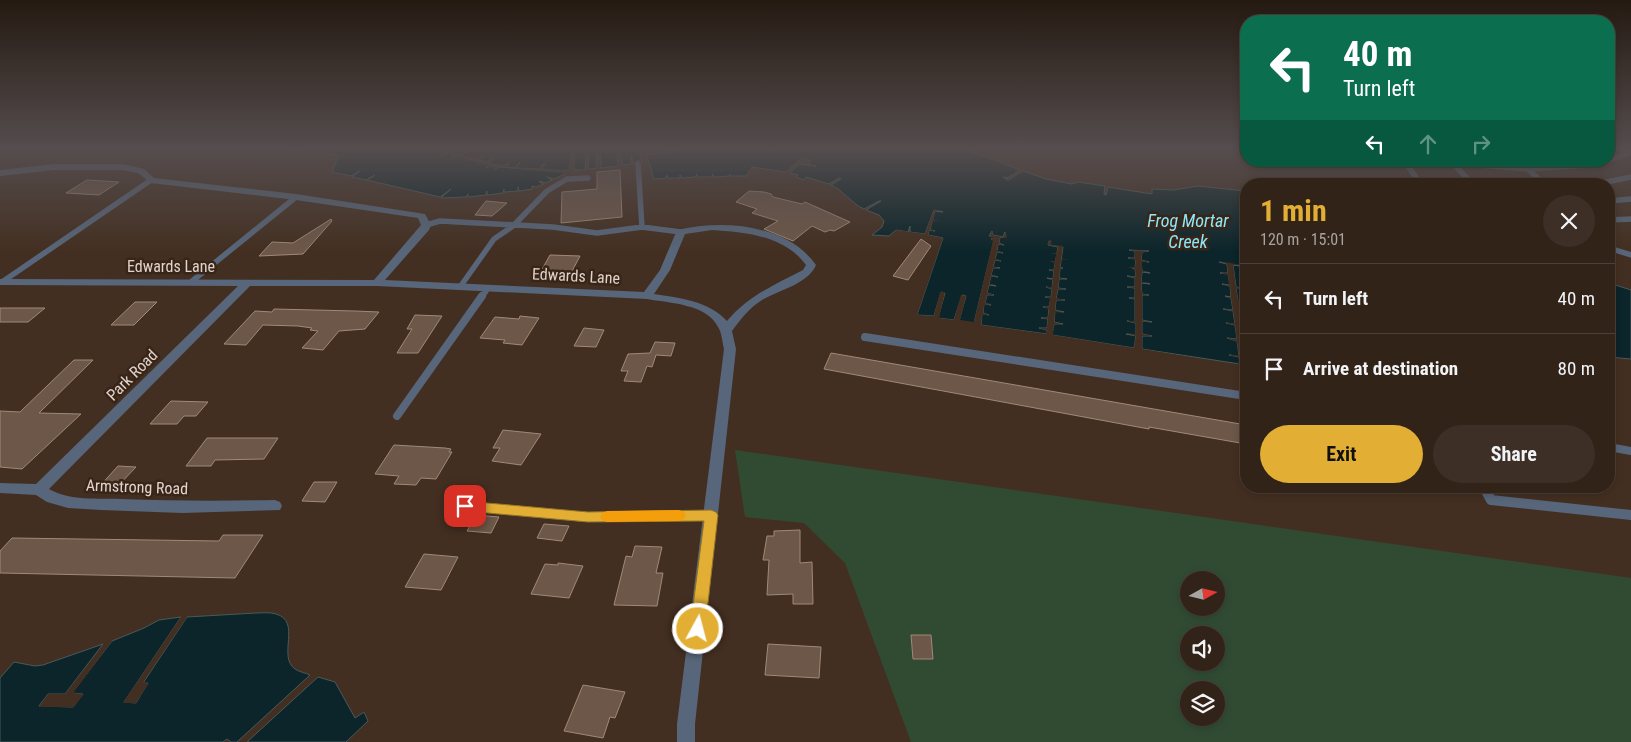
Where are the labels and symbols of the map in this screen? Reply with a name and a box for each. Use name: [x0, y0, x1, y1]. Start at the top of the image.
water label: Frog Mortar Creek: [1147, 210, 1229, 252]
street label: Edwards Lane: [127, 257, 215, 276]
street label: Edwards Lane: [532, 264, 620, 288]
street label: Park Road: [103, 346, 161, 404]
street label: Armstrong Road: [86, 476, 188, 498]
pin: [444, 485, 486, 527]
north arrow: [1180, 571, 1225, 616]
position arrow: [671, 602, 723, 654]

